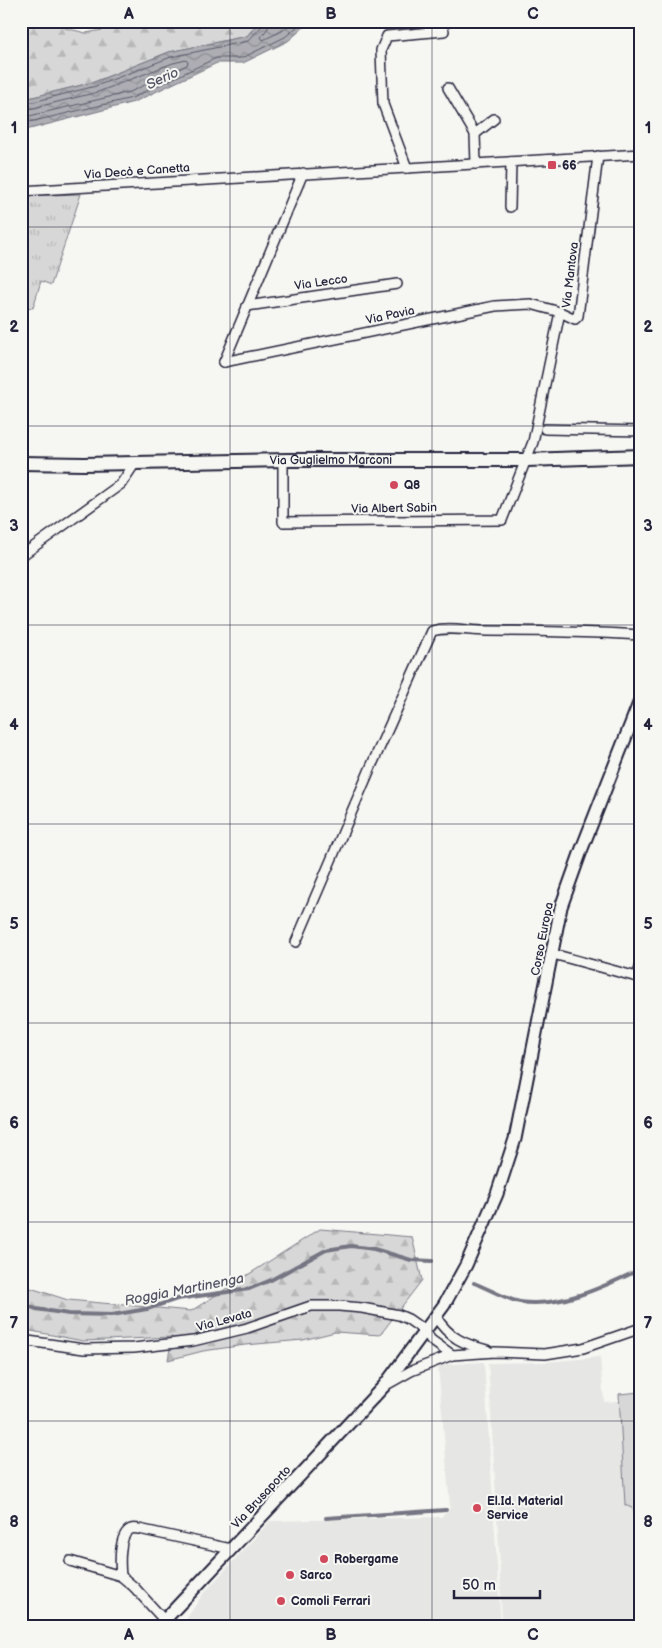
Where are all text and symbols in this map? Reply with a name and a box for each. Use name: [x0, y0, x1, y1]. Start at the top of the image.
text: A: [123, 5, 134, 24]
text: B: [325, 5, 337, 24]
text: C: [527, 5, 539, 24]
water label: Serio: [143, 64, 181, 93]
text: 1: [11, 119, 17, 138]
text: 1: [645, 119, 651, 138]
place label: 66: [562, 158, 577, 173]
marker: 66: [546, 159, 558, 171]
street label: Via Decò e Canetta: [84, 160, 190, 183]
street label: Via Mantova: [559, 241, 582, 309]
street label: Via Lecco: [294, 271, 349, 294]
street label: Via Pavia: [364, 303, 416, 328]
text: 2: [9, 318, 19, 337]
text: 2: [643, 318, 653, 337]
street label: Via Guglielmo Marconi: [270, 453, 392, 468]
place label: Q8: [404, 478, 420, 493]
marker: Q8: [388, 479, 400, 491]
street label: Via Albert Sabin: [351, 500, 437, 517]
text: 3: [9, 517, 19, 536]
text: 3: [643, 517, 653, 536]
text: 4: [9, 716, 19, 735]
text: 4: [643, 716, 653, 735]
street label: Corso Europa: [528, 901, 557, 977]
text: 5: [9, 915, 19, 934]
text: 5: [643, 915, 653, 934]
text: 6: [9, 1114, 19, 1133]
text: 6: [643, 1114, 653, 1133]
water label: Roggia Martinenga: [123, 1270, 245, 1309]
street label: Via Levata: [195, 1306, 254, 1335]
text: 7: [10, 1314, 19, 1333]
text: 7: [644, 1314, 653, 1333]
street label: Via Brusaporto: [228, 1463, 294, 1532]
place label: El.Id. Material Service: [487, 1494, 563, 1523]
marker: El.Id. Material Service: [471, 1502, 483, 1514]
text: 8: [9, 1513, 19, 1532]
text: 8: [643, 1513, 653, 1532]
place label: Robergame: [334, 1552, 398, 1567]
marker: Robergame: [318, 1553, 330, 1565]
place label: Sarco: [300, 1568, 332, 1583]
scale bar: [454, 1568, 541, 1600]
marker: Sarco: [284, 1569, 296, 1581]
text: 50 m: [462, 1576, 496, 1595]
place label: Comoli Ferrari: [291, 1594, 370, 1609]
marker: Comoli Ferrari: [275, 1595, 287, 1607]
text: A: [123, 1626, 134, 1645]
text: B: [325, 1626, 337, 1645]
text: C: [527, 1626, 539, 1645]

